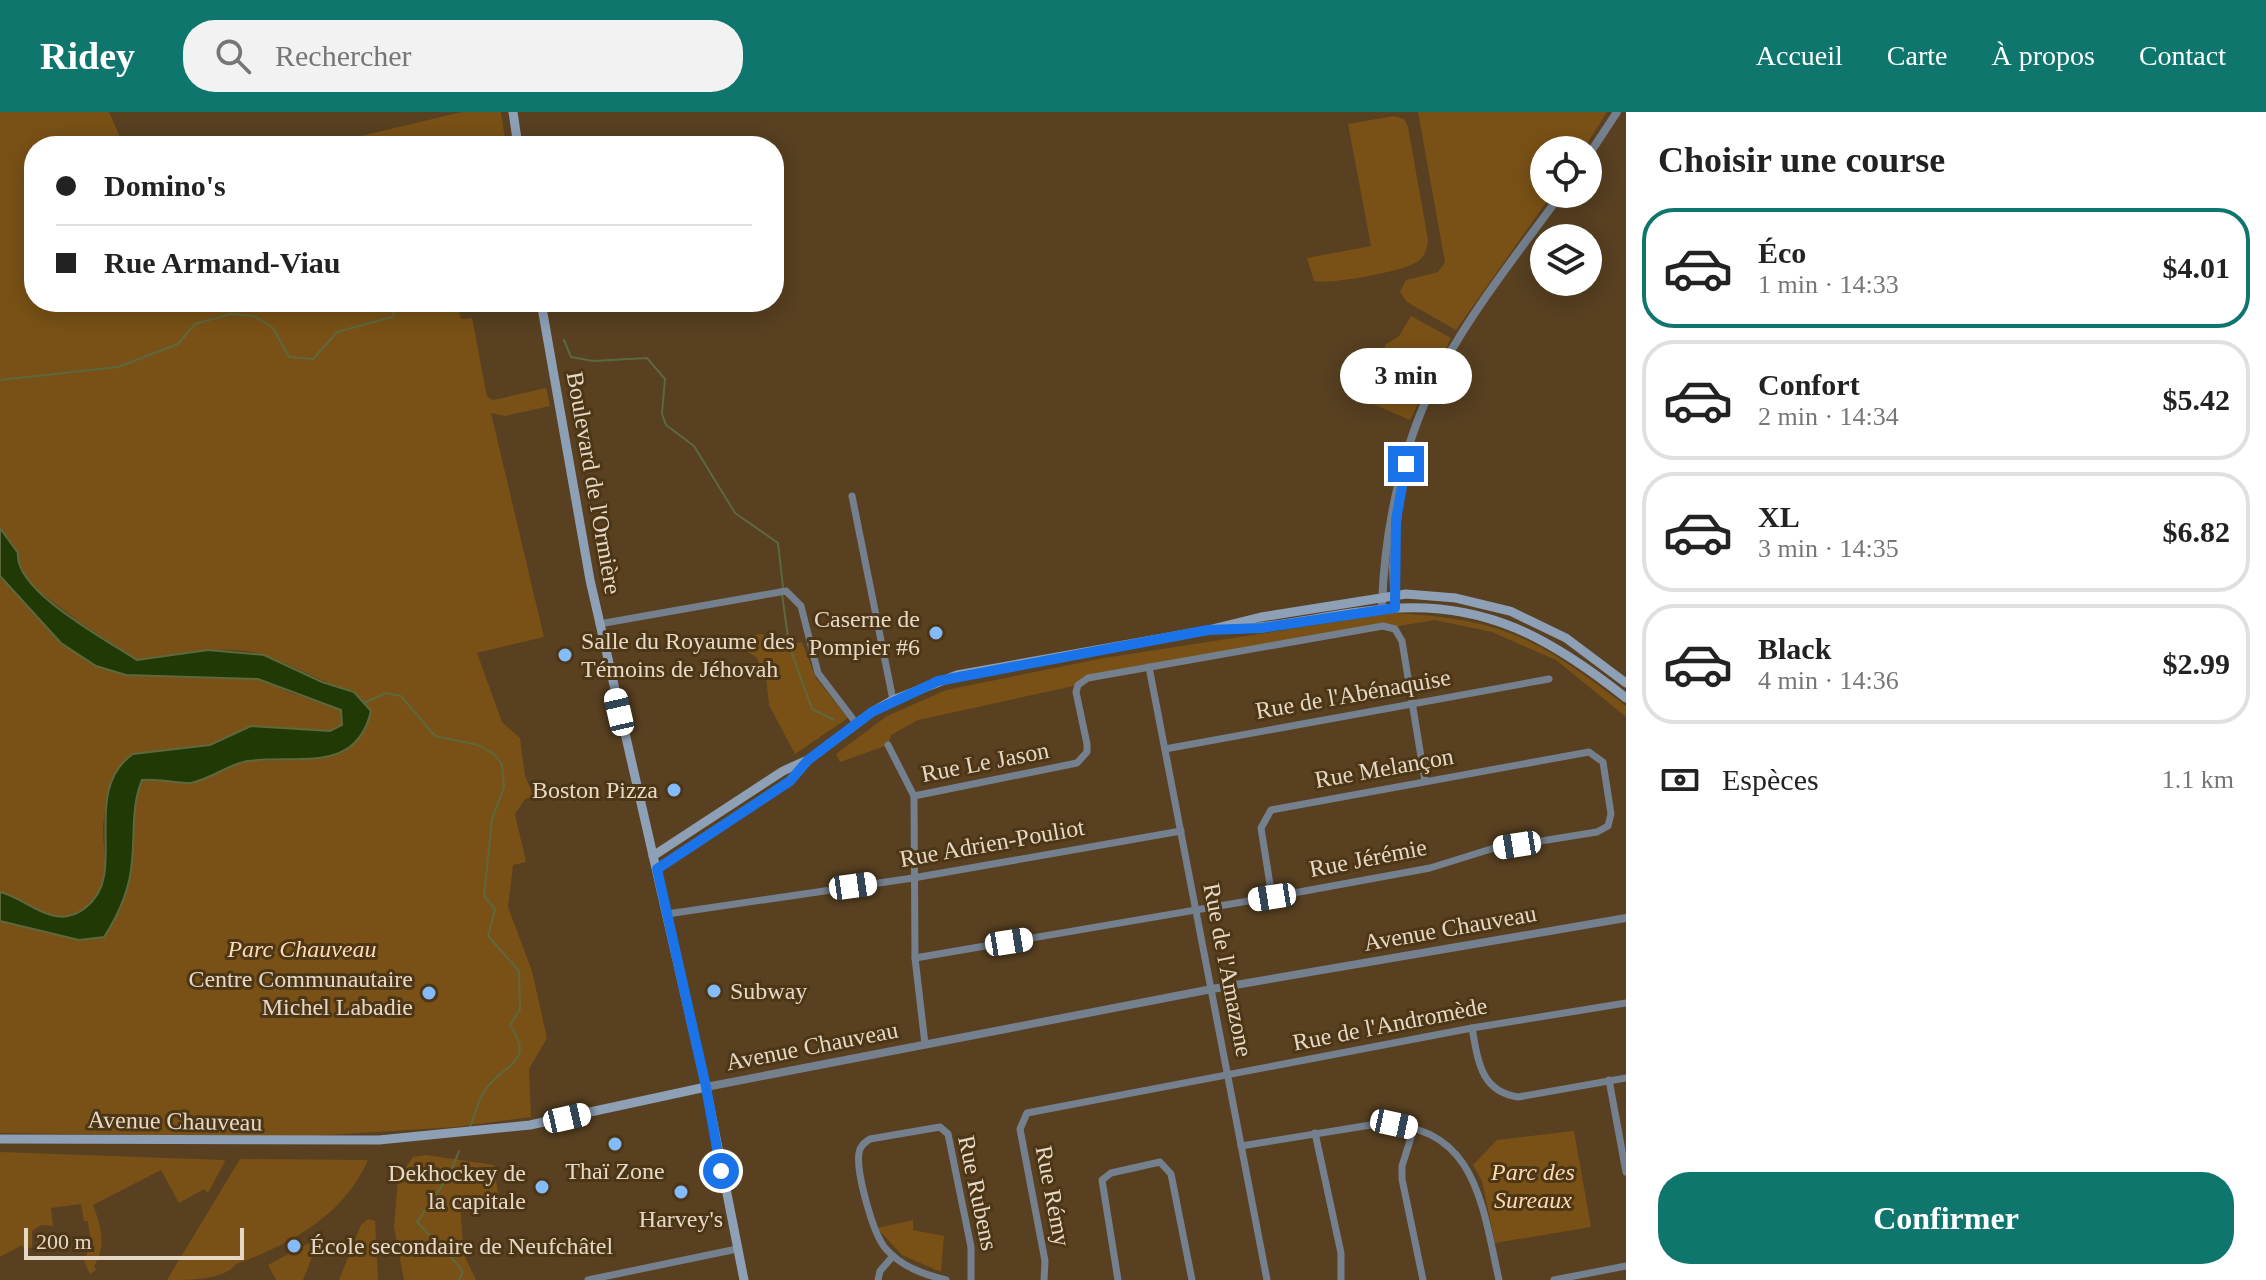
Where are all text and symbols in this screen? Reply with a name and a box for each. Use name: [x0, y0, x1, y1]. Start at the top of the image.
search box: [183, 20, 743, 92]
icon: search: [211, 34, 255, 78]
text: Ridey: [40, 35, 135, 77]
text: Rechercher: [275, 39, 412, 72]
text: Accueil: [1756, 40, 1843, 71]
text: Carte: [1887, 40, 1947, 71]
text: À propos: [1991, 40, 2095, 71]
text: Contact: [2139, 40, 2226, 71]
map controls: [1530, 136, 1602, 296]
button: locate: [1530, 136, 1602, 208]
text: Choisir une course: [1658, 140, 1945, 180]
text: Domino's: [104, 169, 226, 202]
button: layers: [1530, 224, 1602, 296]
icon: car: [1662, 232, 1734, 304]
text: Éco: [1758, 236, 1806, 269]
text: Rue Armand-Viau: [104, 246, 340, 279]
text: $4.01: [2163, 251, 2230, 284]
text: 1 min · 14:33: [1758, 270, 1899, 299]
callout: 3 min: [1340, 348, 1472, 404]
text: 3 min: [1375, 361, 1437, 390]
icon: car: [1662, 364, 1734, 436]
text: Confort: [1758, 368, 1860, 401]
street label: Boulevard de l'Ormière: [562, 370, 626, 596]
text: $5.42: [2163, 383, 2230, 416]
text: 2 min · 14:34: [1758, 402, 1899, 431]
route end: [1388, 446, 1424, 482]
icon: car: [1662, 496, 1734, 568]
text: XL: [1758, 500, 1800, 533]
text: $6.82: [2163, 515, 2230, 548]
text: 3 min · 14:35: [1758, 534, 1899, 563]
place label: Caserne de Pompier #6: [809, 606, 920, 660]
marker: Caserne de Pompier #6: [927, 624, 945, 642]
place label: Salle du Royaume des Témoins de Jéhovah: [581, 628, 795, 682]
icon: car: [1662, 628, 1734, 700]
text: Black: [1758, 632, 1831, 665]
marker: Salle du Royaume des Témoins de Jéhovah: [556, 646, 574, 664]
text: $2.99: [2163, 647, 2230, 680]
street label: Rue de l'Abénaquise: [1253, 664, 1453, 724]
text: 4 min · 14:36: [1758, 666, 1899, 695]
car: [602, 686, 636, 738]
street label: Rue Le Jason: [919, 737, 1051, 787]
street label: Rue Melançon: [1312, 743, 1456, 793]
icon: cash: [1658, 758, 1702, 802]
text: Espèces: [1722, 763, 1819, 796]
text: 1.1 km: [2162, 765, 2234, 794]
place label: Boston Pizza: [532, 777, 658, 803]
marker: Boston Pizza: [665, 781, 683, 799]
street label: Rue Adrien-Pouliot: [898, 814, 1087, 872]
car: [1491, 829, 1543, 861]
street label: Rue Jérémie: [1307, 834, 1429, 882]
car: [828, 871, 878, 901]
street label: Rue de l'Amazone: [1198, 881, 1258, 1059]
car: [1246, 881, 1298, 913]
street label: Avenue Chauveau: [1362, 900, 1538, 956]
car: [983, 926, 1035, 958]
park label: Parc Chauveau: [226, 936, 377, 962]
place label: Centre Communautaire Michel Labadie: [188, 966, 413, 1020]
place label: Subway: [730, 978, 807, 1004]
marker: Subway: [705, 982, 723, 1000]
marker: Centre Communautaire Michel Labadie: [420, 984, 438, 1002]
street label: Rue de l'Andromède: [1291, 992, 1489, 1056]
street label: Avenue Chauveau: [724, 1017, 900, 1075]
car: [541, 1101, 593, 1135]
street label: Avenue Chauveau: [87, 1106, 263, 1136]
car: [1368, 1107, 1420, 1141]
street label: Rue Rubens: [953, 1133, 1003, 1253]
marker: Thaï Zone: [606, 1135, 624, 1153]
street label: Rue Rémy: [1031, 1143, 1075, 1249]
route start: [703, 1153, 739, 1189]
place label: Thaï Zone: [565, 1158, 665, 1184]
park label: Parc des Sureaux: [1490, 1159, 1575, 1213]
place label: Dekhockey de la capitale: [388, 1160, 526, 1214]
button: Confirmer: [1658, 1172, 2234, 1264]
marker: Dekhockey de la capitale: [533, 1178, 551, 1196]
marker: Harvey's: [672, 1183, 690, 1201]
place label: Harvey's: [639, 1206, 723, 1232]
scale bar: [24, 1224, 244, 1260]
text: 200 m: [36, 1229, 92, 1254]
place label: École secondaire de Neufchâtel: [310, 1233, 613, 1259]
marker: École secondaire de Neufchâtel: [285, 1237, 303, 1255]

